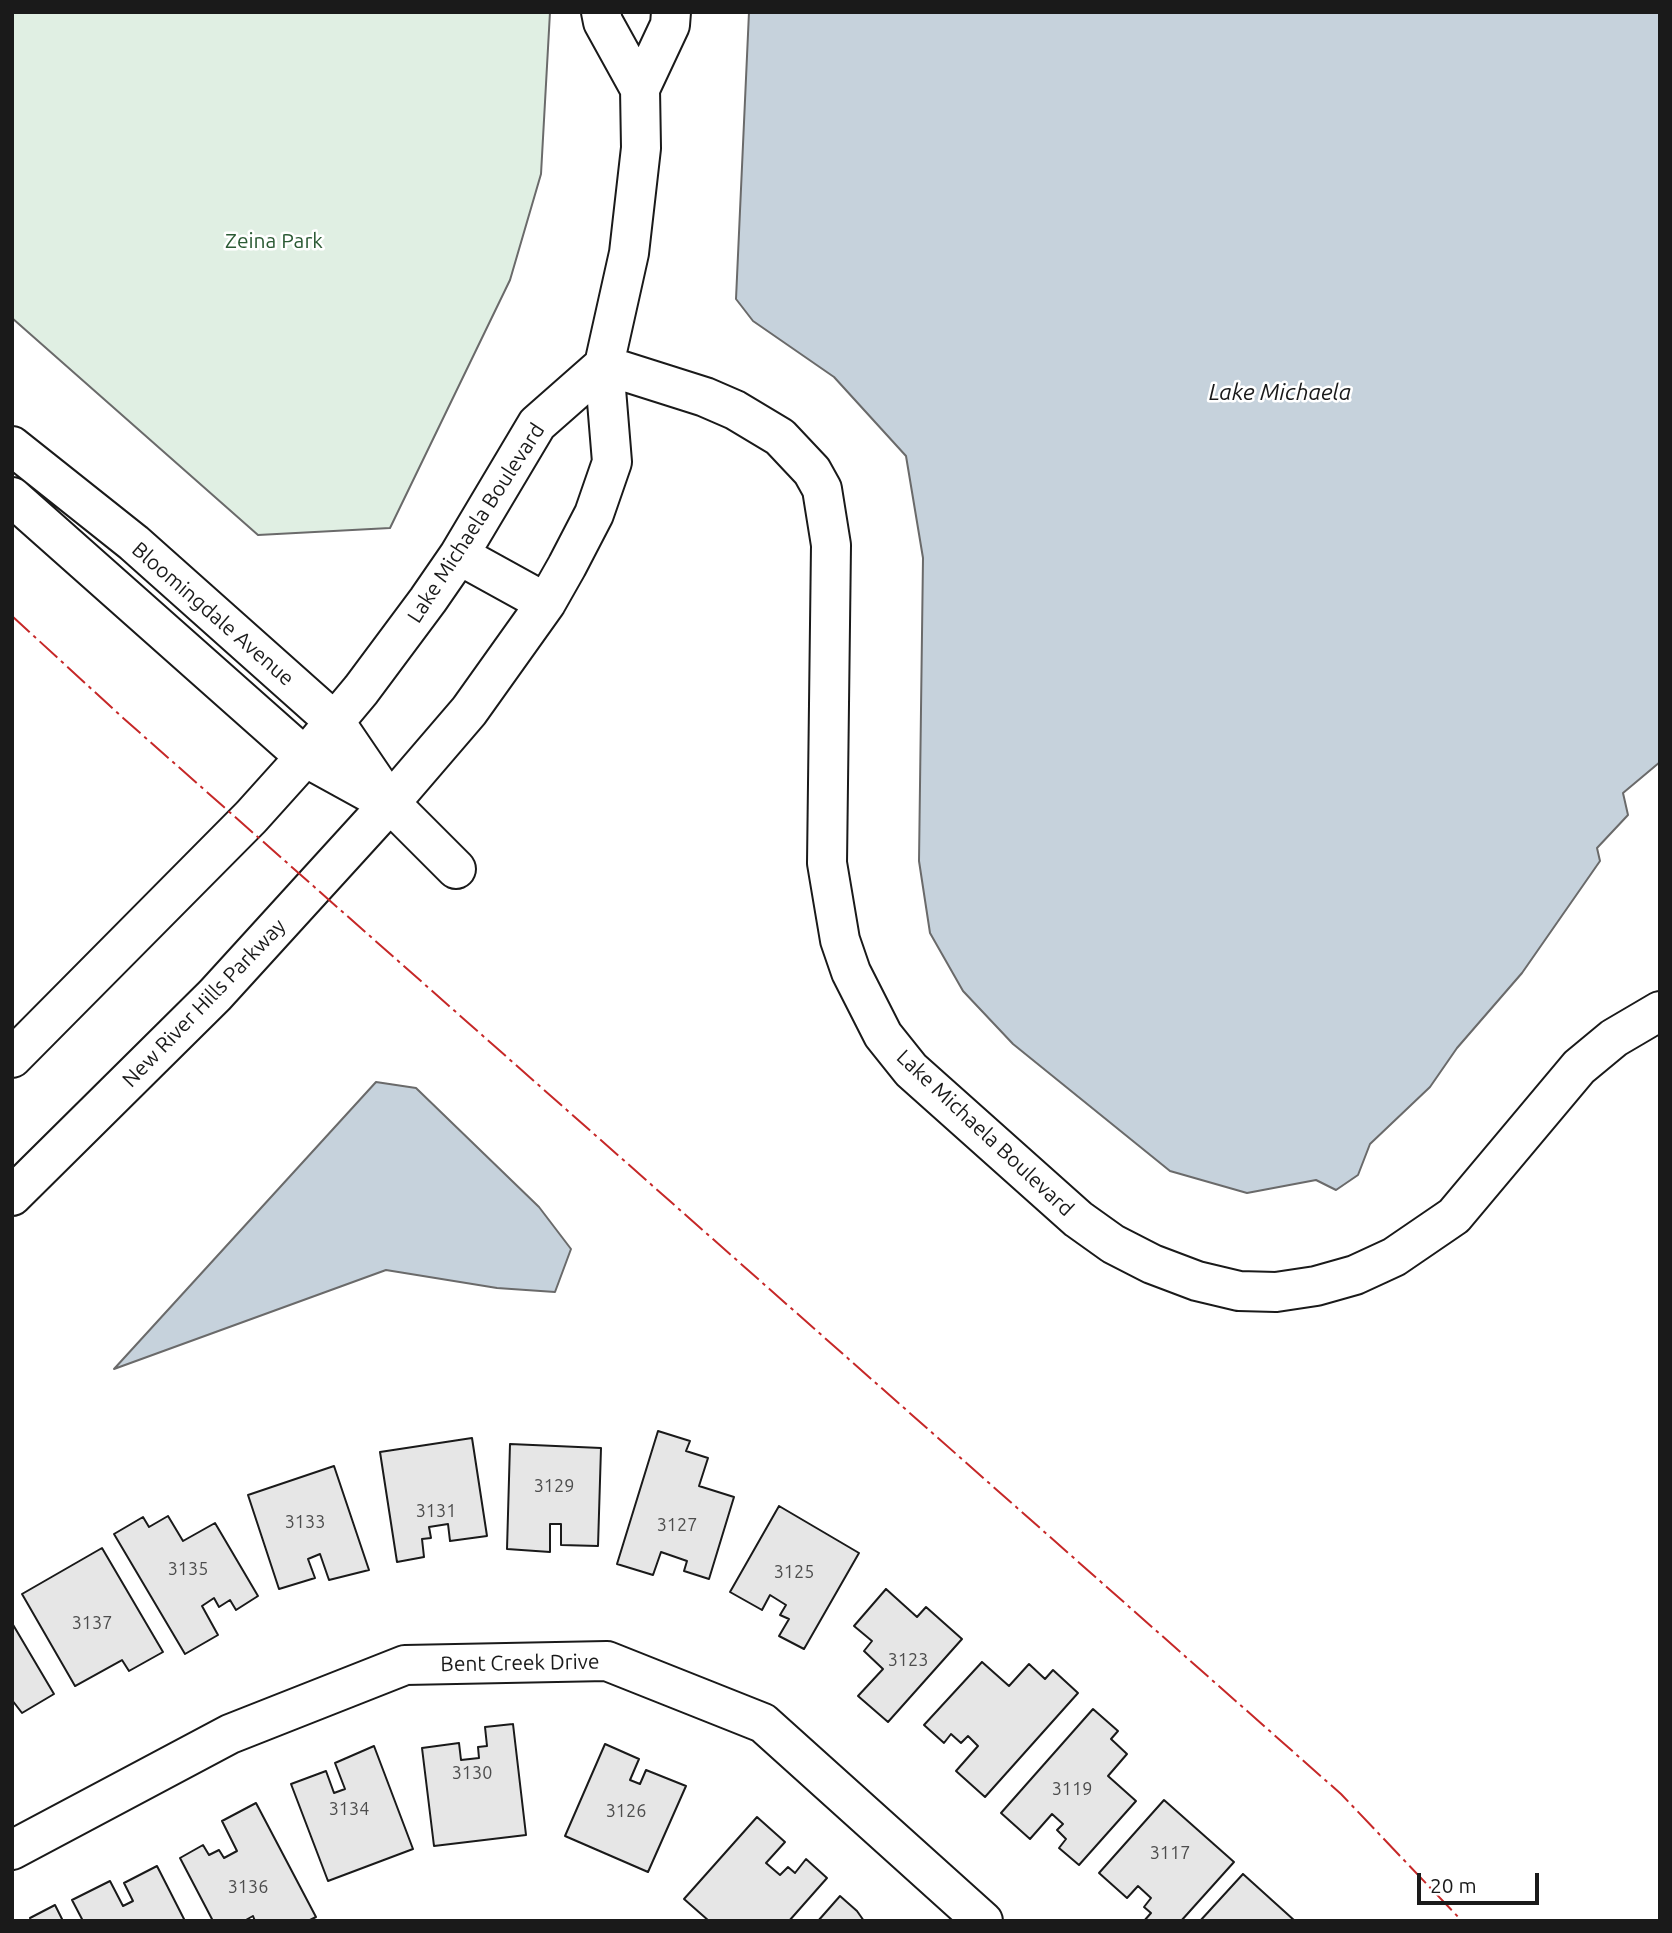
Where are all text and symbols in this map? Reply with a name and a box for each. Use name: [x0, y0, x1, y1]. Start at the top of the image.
park label: Zeina Park: [225, 228, 323, 254]
water label: Lake Michaela: [1209, 378, 1351, 406]
street label: Lake Michaela Boulevard: [402, 419, 550, 627]
street label: Bloomingdale Avenue: [127, 537, 299, 691]
street label: New River Hills Parkway: [117, 914, 291, 1092]
street label: Lake Michaela Boulevard: [891, 1044, 1079, 1222]
house number: 3129: [534, 1475, 574, 1497]
house number: 3131: [416, 1500, 456, 1522]
house number: 3133: [285, 1511, 325, 1533]
house number: 3127: [657, 1514, 697, 1536]
house number: 3135: [168, 1558, 208, 1580]
house number: 3125: [774, 1561, 814, 1583]
house number: 3137: [72, 1612, 112, 1634]
street label: Bent Creek Drive: [440, 1649, 600, 1677]
house number: 3123: [888, 1649, 928, 1671]
house number: 3130: [452, 1762, 492, 1784]
house number: 3119: [1052, 1778, 1092, 1800]
house number: 3134: [329, 1798, 369, 1820]
house number: 3126: [606, 1800, 646, 1822]
house number: 3117: [1150, 1842, 1190, 1864]
scale bar: [1420, 1860, 1542, 1904]
text: 20 m: [1430, 1873, 1477, 1897]
house number: 3136: [228, 1876, 268, 1898]

